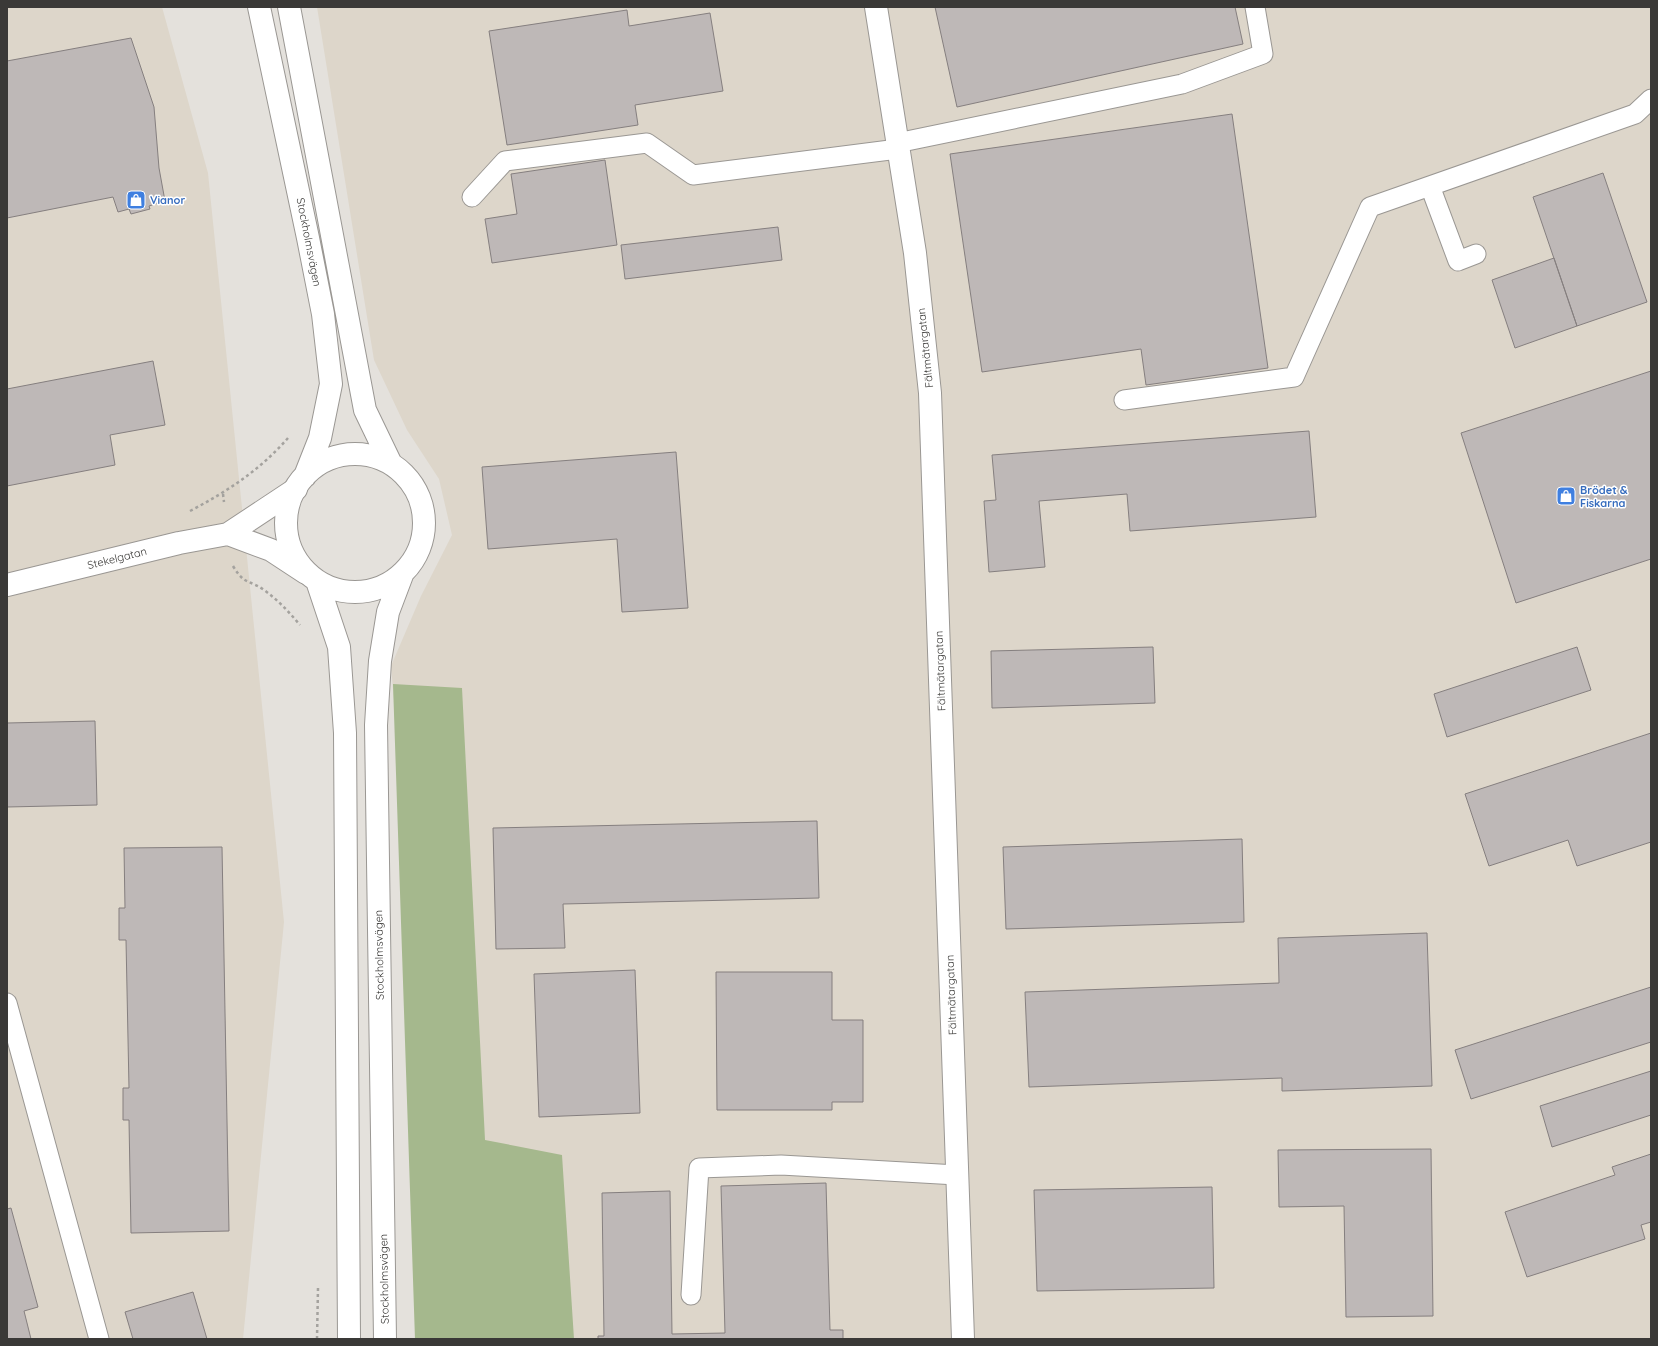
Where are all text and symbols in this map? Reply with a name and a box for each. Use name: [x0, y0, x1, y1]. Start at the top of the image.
shop icon: Vianor: [125, 189, 147, 211]
place label: Vianor: [150, 193, 185, 207]
street label: Stockholmsvägen: [294, 196, 324, 288]
street label: Fältmätargatan: [914, 307, 936, 389]
place label: Brödet & Fiskarna: [1580, 483, 1628, 510]
shop icon: Brödet & Fiskarna: [1555, 485, 1577, 507]
street label: Stekelgatan: [86, 544, 148, 572]
street label: Fältmätargatan: [932, 631, 948, 711]
street label: Stockholmsvägen: [371, 910, 387, 1000]
street label: Fältmätargatan: [943, 955, 959, 1035]
street label: Stockholmsvägen: [376, 1234, 392, 1324]

